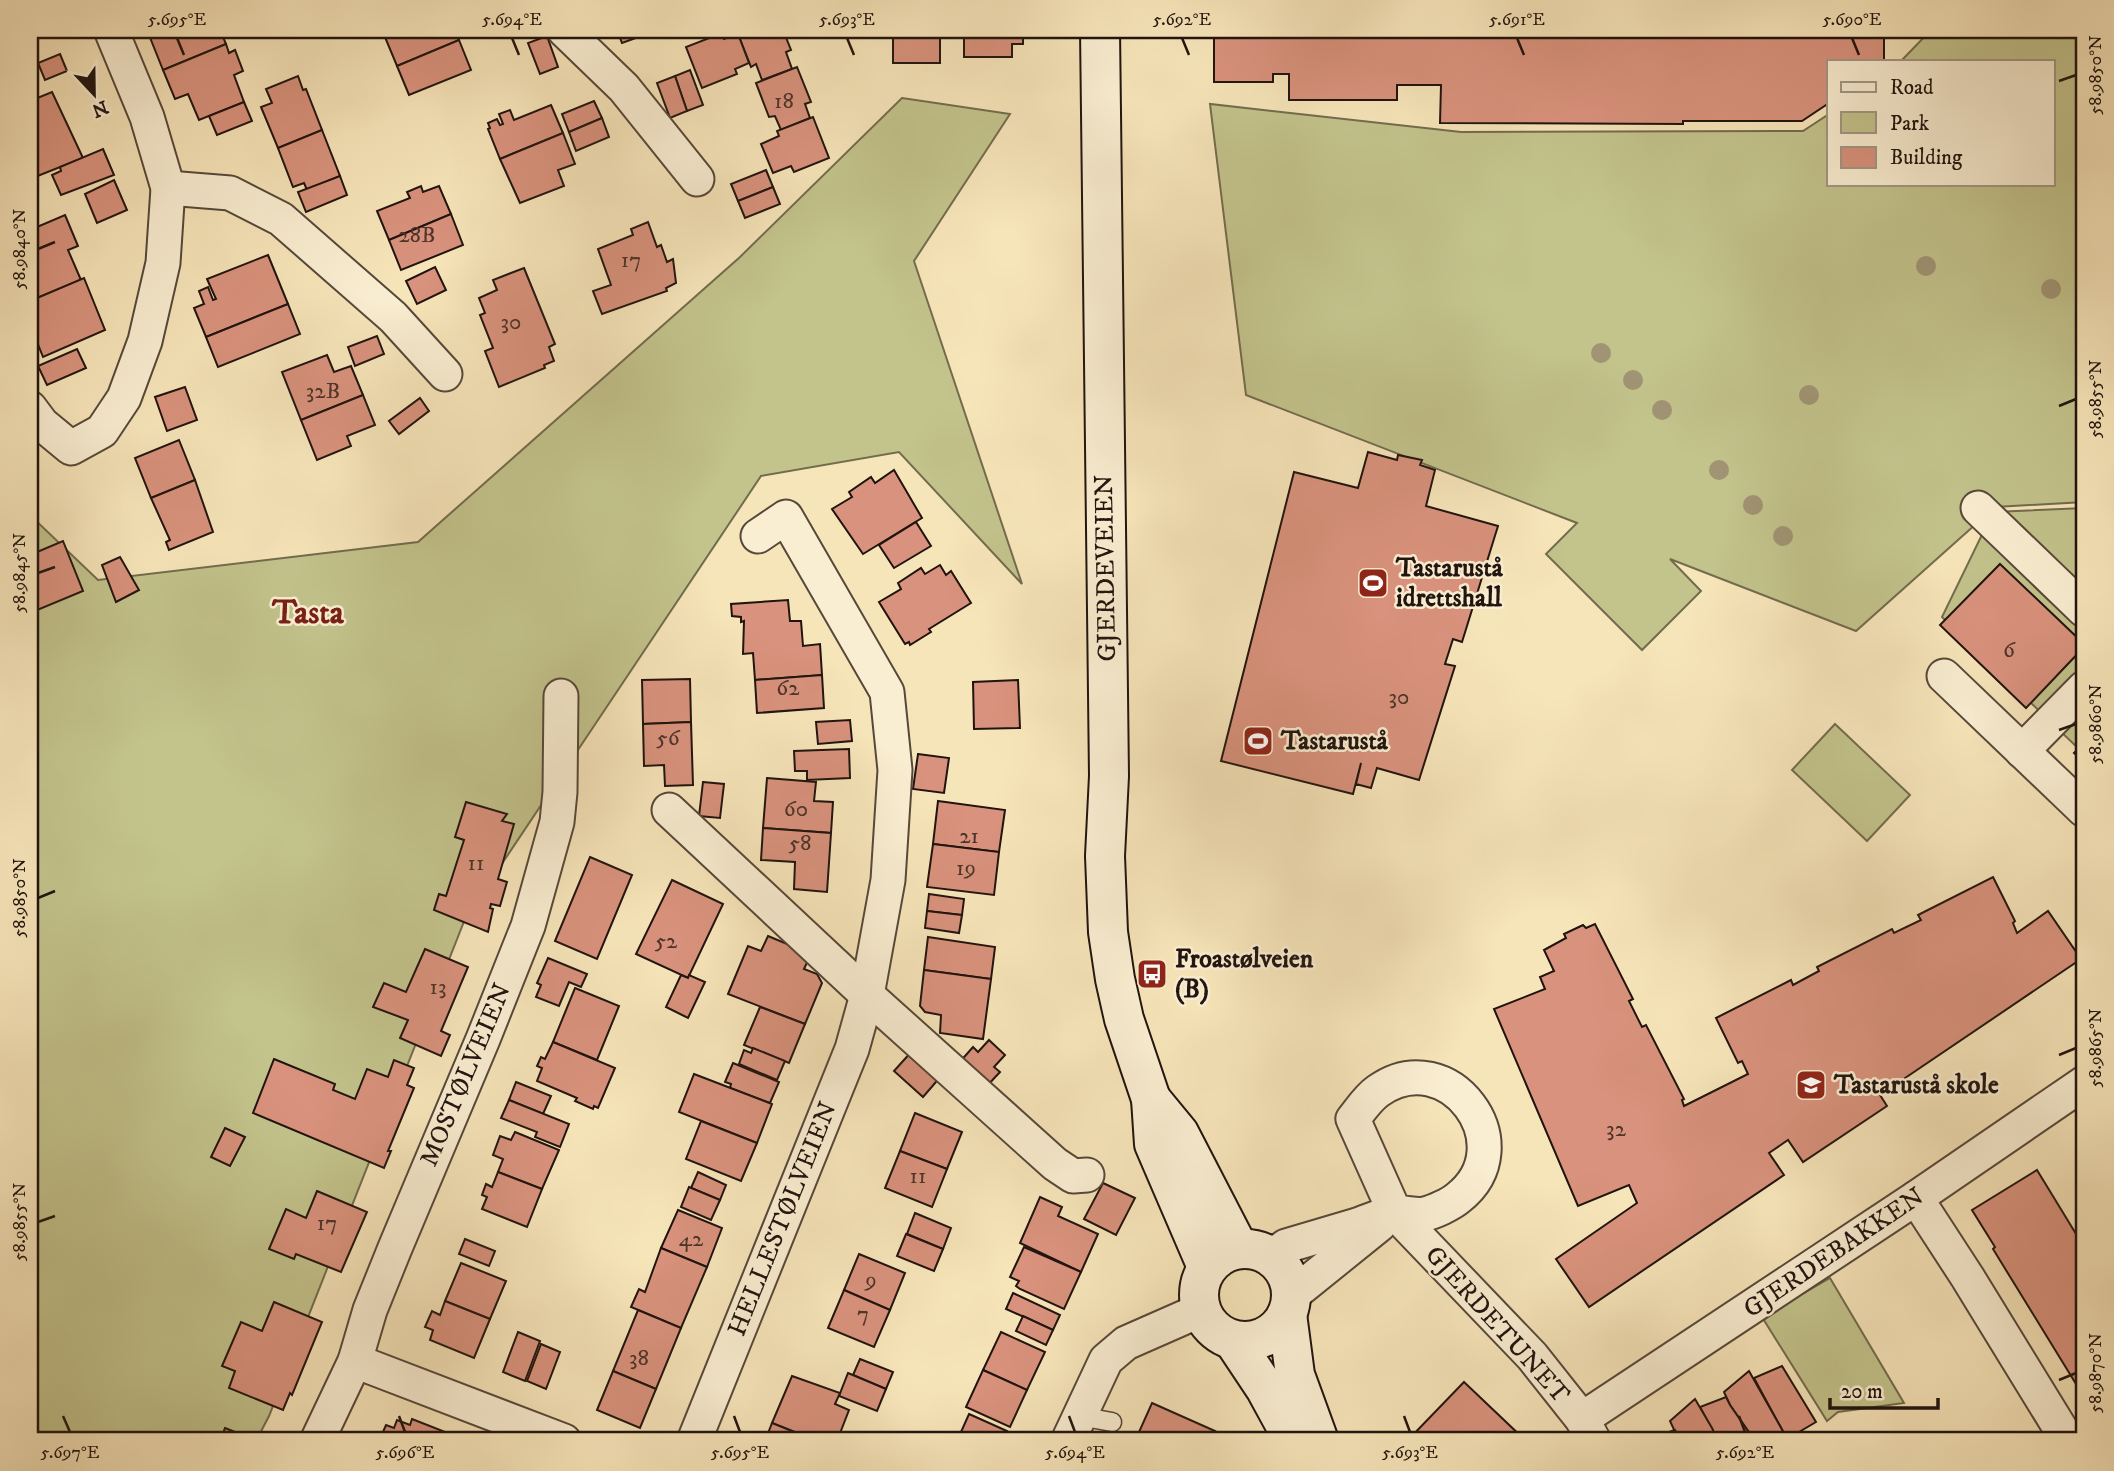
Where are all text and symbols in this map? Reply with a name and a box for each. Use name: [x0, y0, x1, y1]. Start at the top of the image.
text: 5.695°E: [148, 9, 206, 31]
text: 5.694°E: [482, 9, 542, 31]
text: 5.693°E: [819, 9, 875, 31]
text: 5.692°E: [1153, 9, 1211, 31]
text: 5.691°E: [1489, 9, 1545, 31]
text: 5.690°E: [1822, 9, 1882, 31]
text: 58.9850°N: [2085, 35, 2107, 115]
north arrow: [60, 60, 130, 130]
legend: [1827, 60, 2054, 186]
text: Road: [1890, 75, 1934, 101]
house number: 18: [774, 87, 794, 116]
text: N: [88, 95, 111, 122]
text: Park: [1890, 111, 1930, 137]
text: Building: [1890, 145, 1963, 171]
text: 58.9840°N: [9, 208, 31, 289]
house number: 28B: [398, 221, 436, 250]
house number: 17: [621, 246, 641, 275]
house number: 30: [501, 308, 521, 337]
text: 58.9855°N: [2085, 359, 2107, 438]
house number: 32B: [306, 377, 340, 406]
street label: GJERDEVEIEN: [1088, 474, 1124, 662]
text: 58.9845°N: [9, 533, 31, 613]
place label: Tastarustå idrettshall: [1395, 552, 1504, 615]
sports icon: Tastarustå idrettshall: [1356, 566, 1390, 600]
district label: Tasta: [271, 593, 345, 634]
house number: 6: [2003, 636, 2016, 665]
house number: 62: [776, 674, 800, 703]
house number: 30: [1389, 683, 1409, 712]
text: 58.9860°N: [2085, 684, 2107, 764]
house number: 56: [656, 724, 681, 753]
sports icon: Tastarustå: [1241, 724, 1275, 758]
place label: Tastarustå: [1280, 725, 1389, 758]
house number: 60: [784, 795, 808, 824]
house number: 21: [959, 822, 979, 851]
house number: 58: [789, 829, 811, 858]
house number: 11: [468, 849, 484, 878]
house number: 19: [956, 854, 976, 883]
text: 58.9850°N: [9, 858, 31, 938]
house number: 52: [655, 927, 678, 956]
place label: Froastølveien (B): [1175, 943, 1314, 1006]
bus stop icon: Froastølveien (B): [1135, 957, 1169, 991]
house number: 13: [429, 973, 447, 1002]
street label: MOSTØLVEIEN: [413, 978, 519, 1172]
text: 58.9865°N: [2085, 1008, 2107, 1088]
school or university icon: Tastarustå skole: [1794, 1068, 1828, 1102]
place label: Tastarustå skole: [1833, 1069, 1999, 1102]
street label: HELLESTØLVEIEN: [721, 1097, 845, 1341]
house number: 32: [1606, 1115, 1627, 1144]
house number: 11: [910, 1162, 926, 1191]
street label: GJERDEBAKKEN: [1737, 1180, 1931, 1326]
text: 58.9855°N: [9, 1182, 31, 1261]
house number: 17: [317, 1209, 337, 1238]
house number: 42: [679, 1225, 704, 1254]
street label: GJERDETUNET: [1417, 1239, 1577, 1411]
house number: 9: [864, 1266, 877, 1295]
house number: 7: [857, 1300, 869, 1329]
text: 58.9870°N: [2085, 1333, 2107, 1413]
house number: 38: [629, 1344, 649, 1373]
scale bar: [1830, 1366, 1939, 1410]
text: 20 m: [1841, 1379, 1883, 1405]
text: 5.697°E: [40, 1442, 100, 1464]
text: 5.696°E: [376, 1442, 435, 1464]
text: 5.695°E: [711, 1442, 769, 1464]
text: 5.694°E: [1045, 1442, 1105, 1464]
text: 5.693°E: [1382, 1442, 1438, 1464]
text: 5.692°E: [1716, 1442, 1774, 1464]

